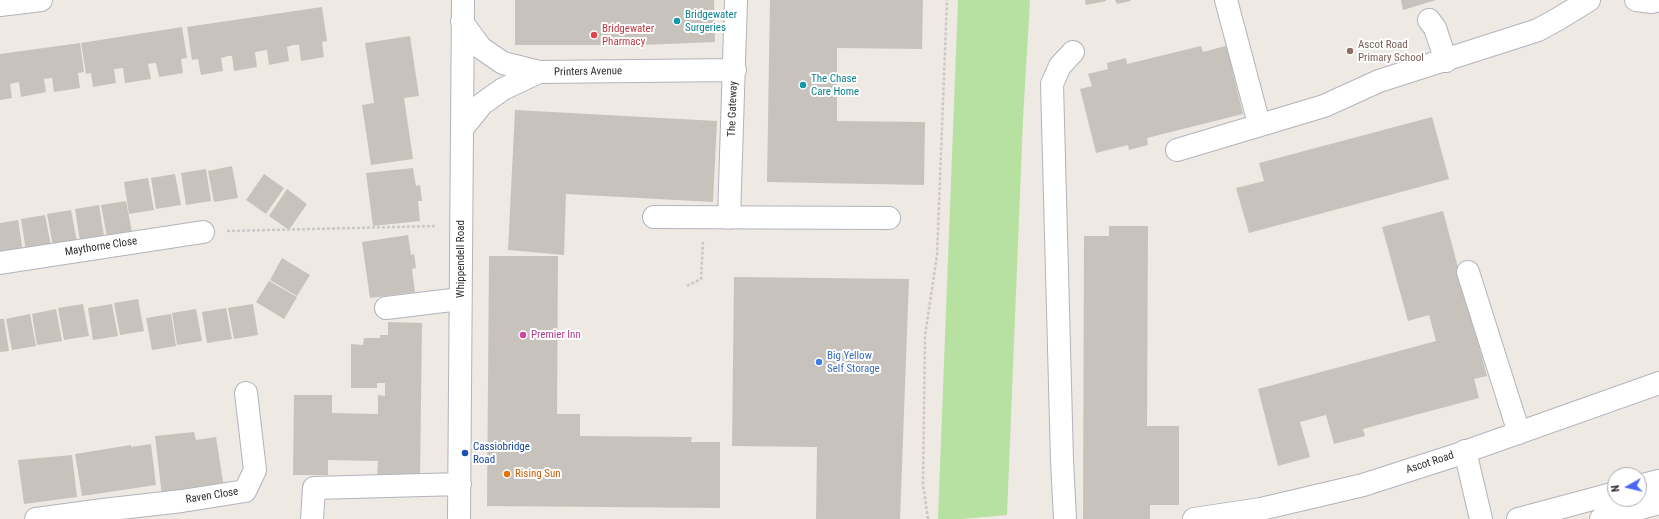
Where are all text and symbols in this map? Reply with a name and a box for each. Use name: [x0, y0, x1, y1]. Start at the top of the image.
place label: Bridgewater Surgeries: [685, 8, 737, 34]
marker: Bridgewater Surgeries: [672, 16, 682, 26]
place label: Bridgewater Pharmacy: [602, 22, 654, 48]
marker: Bridgewater Pharmacy: [589, 30, 599, 40]
place label: Ascot Road Primary School: [1358, 38, 1424, 64]
marker: Ascot Road Primary School: [1345, 46, 1355, 56]
street label: Printers Avenue: [554, 65, 622, 79]
place label: The Chase Care Home: [811, 72, 859, 98]
marker: The Chase Care Home: [798, 80, 808, 90]
street label: The Gateway: [725, 81, 741, 137]
street label: Whippendell Road: [454, 220, 468, 298]
street label: Maythorne Close: [64, 235, 138, 259]
place label: Premier Inn: [531, 328, 581, 342]
marker: Premier Inn: [518, 330, 528, 340]
place label: Big Yellow Self Storage: [827, 349, 880, 375]
marker: Big Yellow Self Storage: [814, 357, 824, 367]
place label: Cassiobridge Road: [473, 440, 530, 466]
marker: Cassiobridge Road: [460, 448, 470, 458]
street label: Ascot Road: [1404, 449, 1456, 477]
place label: Rising Sun: [515, 467, 561, 481]
north arrow: [1607, 467, 1647, 507]
marker: Rising Sun: [502, 469, 512, 479]
text: N: [1609, 484, 1623, 493]
street label: Raven Close: [185, 485, 239, 507]

